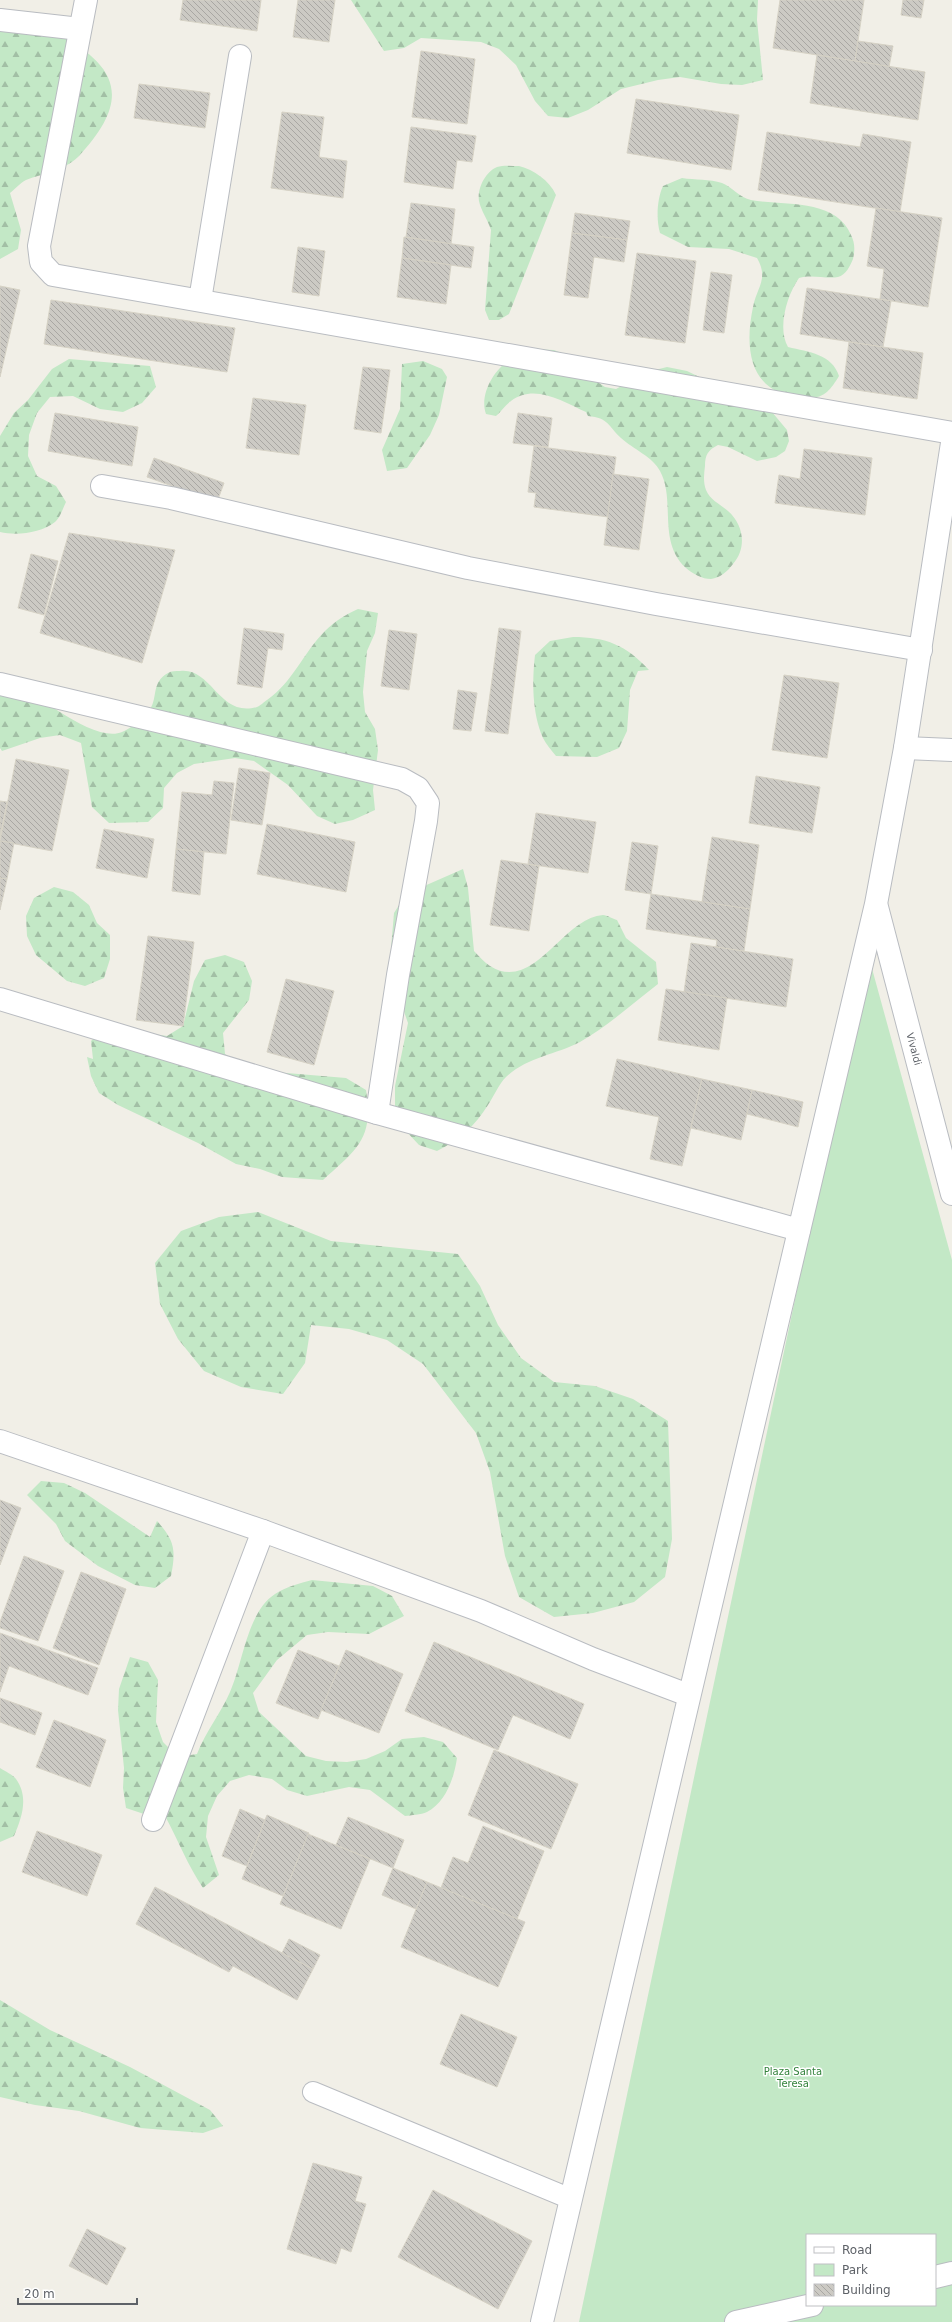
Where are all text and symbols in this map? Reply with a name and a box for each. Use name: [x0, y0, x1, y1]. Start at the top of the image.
street label: Vivaldi: [904, 1031, 924, 1067]
park label: Plaza Santa Teresa: [764, 2066, 822, 2089]
legend: [806, 2234, 936, 2306]
text: Road: [842, 2243, 872, 2257]
text: Park: [842, 2263, 868, 2277]
scale bar: [18, 2280, 137, 2306]
text: Building: [842, 2283, 891, 2297]
text: 20 m: [24, 2287, 55, 2301]

